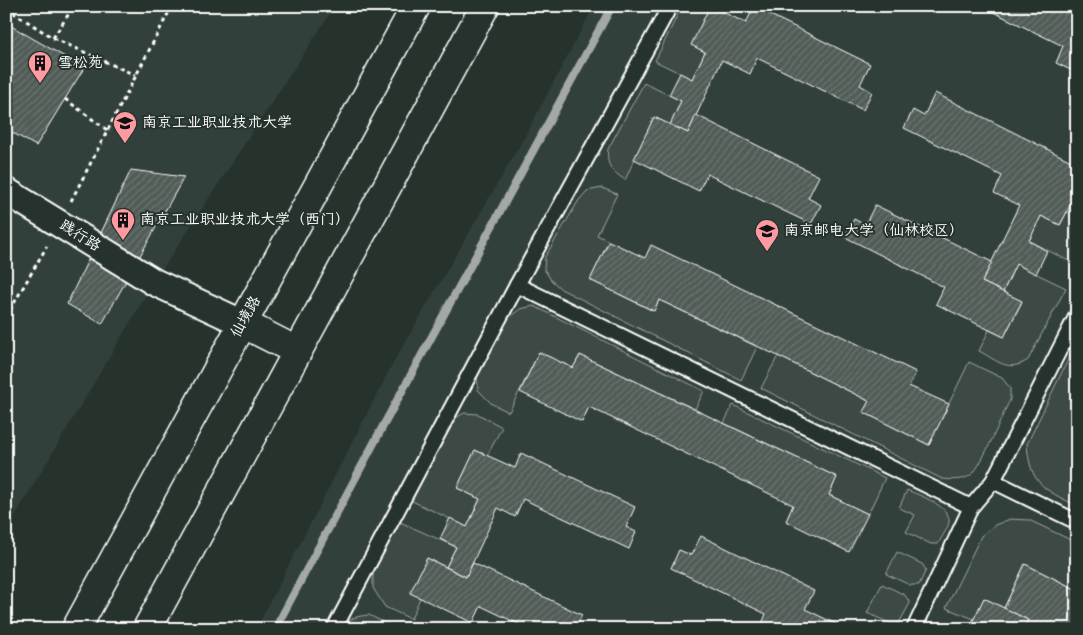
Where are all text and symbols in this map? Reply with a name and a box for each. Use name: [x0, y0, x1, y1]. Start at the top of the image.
building icon: 雪松苑: [27, 50, 53, 84]
place label: 雪松苑: [58, 51, 103, 75]
school or university icon: 南京工业职业技术大学: [112, 110, 138, 144]
place label: 南京工业职业技术大学: [142, 111, 292, 135]
building icon: 南京工业职业技术大学（西门）: [110, 207, 136, 241]
place label: 南京工业职业技术大学（西门）: [140, 208, 350, 232]
street label: 践行路: [55, 214, 105, 258]
school or university icon: 南京邮电大学（仙林校区）: [754, 218, 780, 252]
place label: 南京邮电大学（仙林校区）: [784, 219, 964, 243]
street label: 仙境路: [225, 291, 267, 343]

